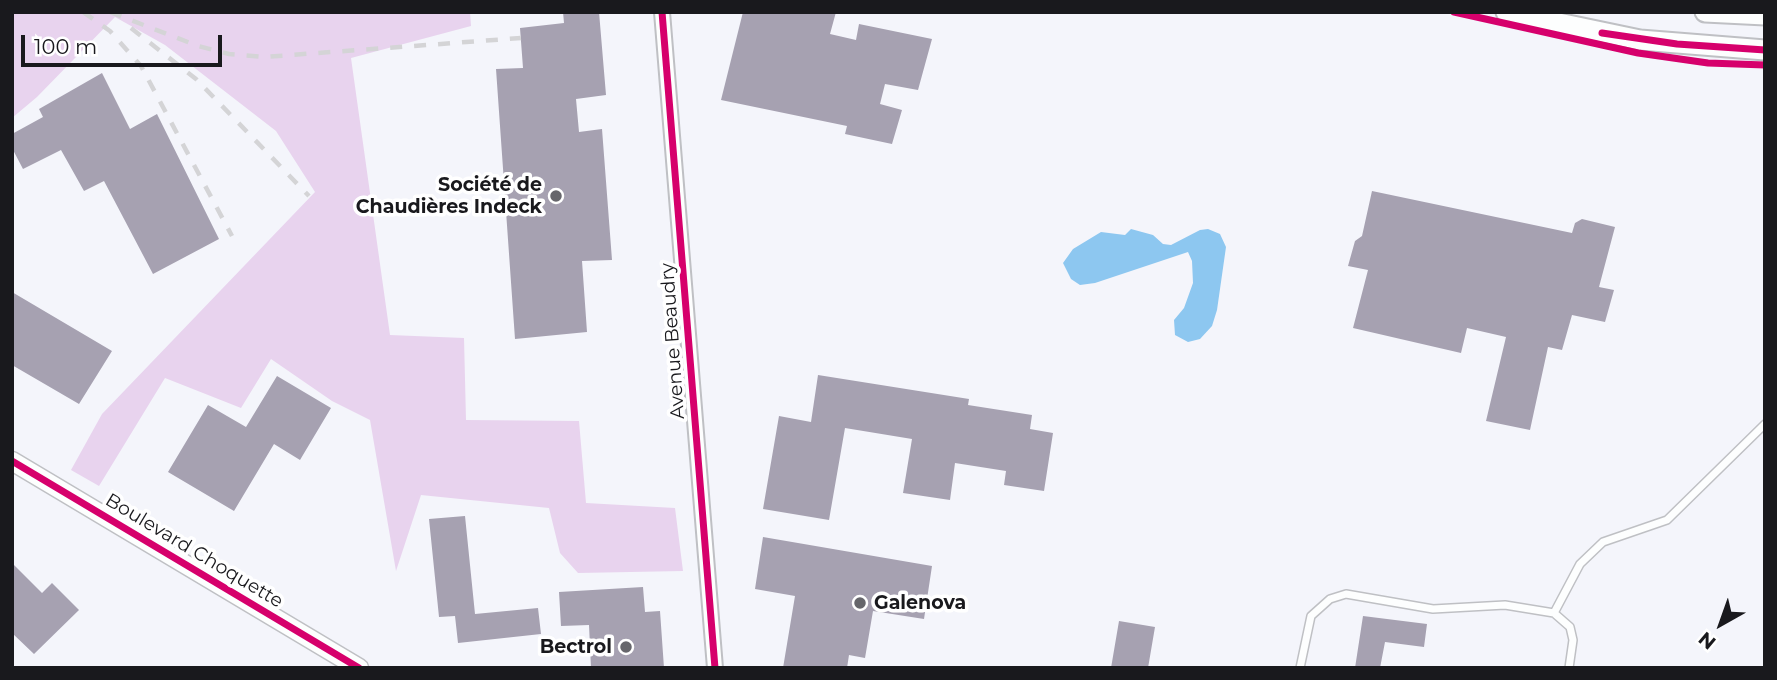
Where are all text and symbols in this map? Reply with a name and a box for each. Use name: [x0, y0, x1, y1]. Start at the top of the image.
scale bar: [24, 21, 226, 65]
text: 100 m: [34, 34, 97, 59]
place label: Société de Chaudières Indeck: [356, 174, 542, 218]
marker: Société de Chaudières Indeck: [548, 188, 564, 204]
street label: Avenue Beaudry: [656, 262, 690, 420]
street label: Boulevard Choquette: [101, 489, 287, 613]
north arrow: [1686, 589, 1756, 659]
place label: Galenova: [874, 592, 966, 614]
marker: Galenova: [852, 595, 868, 611]
text: N: [1694, 627, 1720, 654]
place label: Bectrol: [540, 636, 612, 658]
marker: Bectrol: [618, 639, 634, 655]

